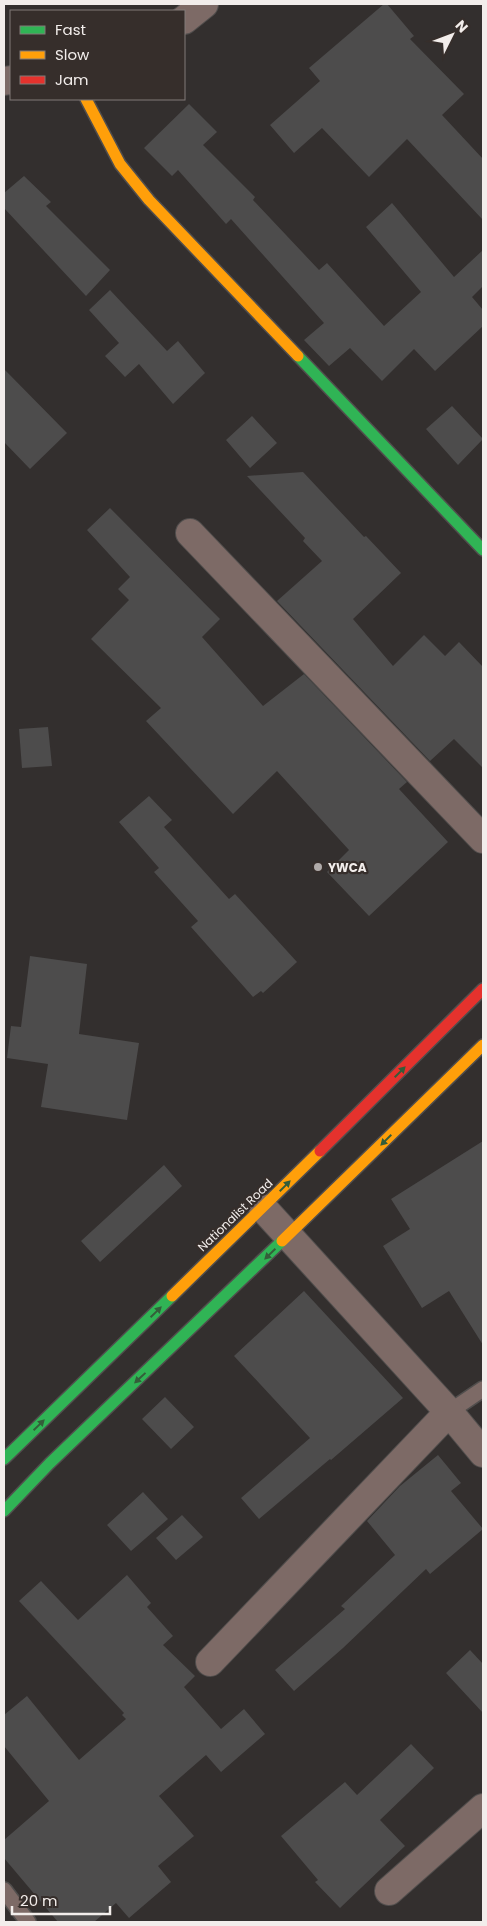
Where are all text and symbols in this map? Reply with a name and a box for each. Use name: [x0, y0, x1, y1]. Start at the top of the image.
legend: [10, 10, 185, 100]
north arrow: [427, 10, 477, 60]
text: N: [451, 16, 473, 37]
text: Fast: [55, 19, 86, 40]
text: Slow: [55, 44, 90, 65]
text: Jam: [55, 69, 89, 90]
place label: YWCA: [328, 859, 367, 876]
marker: YWCA: [312, 861, 324, 873]
one-way arrow: [394, 1066, 406, 1078]
one-way arrow: [380, 1134, 392, 1146]
street label: Nationalist Road: [194, 1175, 276, 1255]
one-way arrow: [279, 1181, 291, 1193]
one-way arrow: [264, 1248, 276, 1260]
one-way arrow: [149, 1306, 161, 1318]
one-way arrow: [134, 1372, 146, 1384]
one-way arrow: [33, 1419, 45, 1431]
scale bar: [12, 1884, 110, 1916]
text: 20 m: [20, 1890, 58, 1911]

